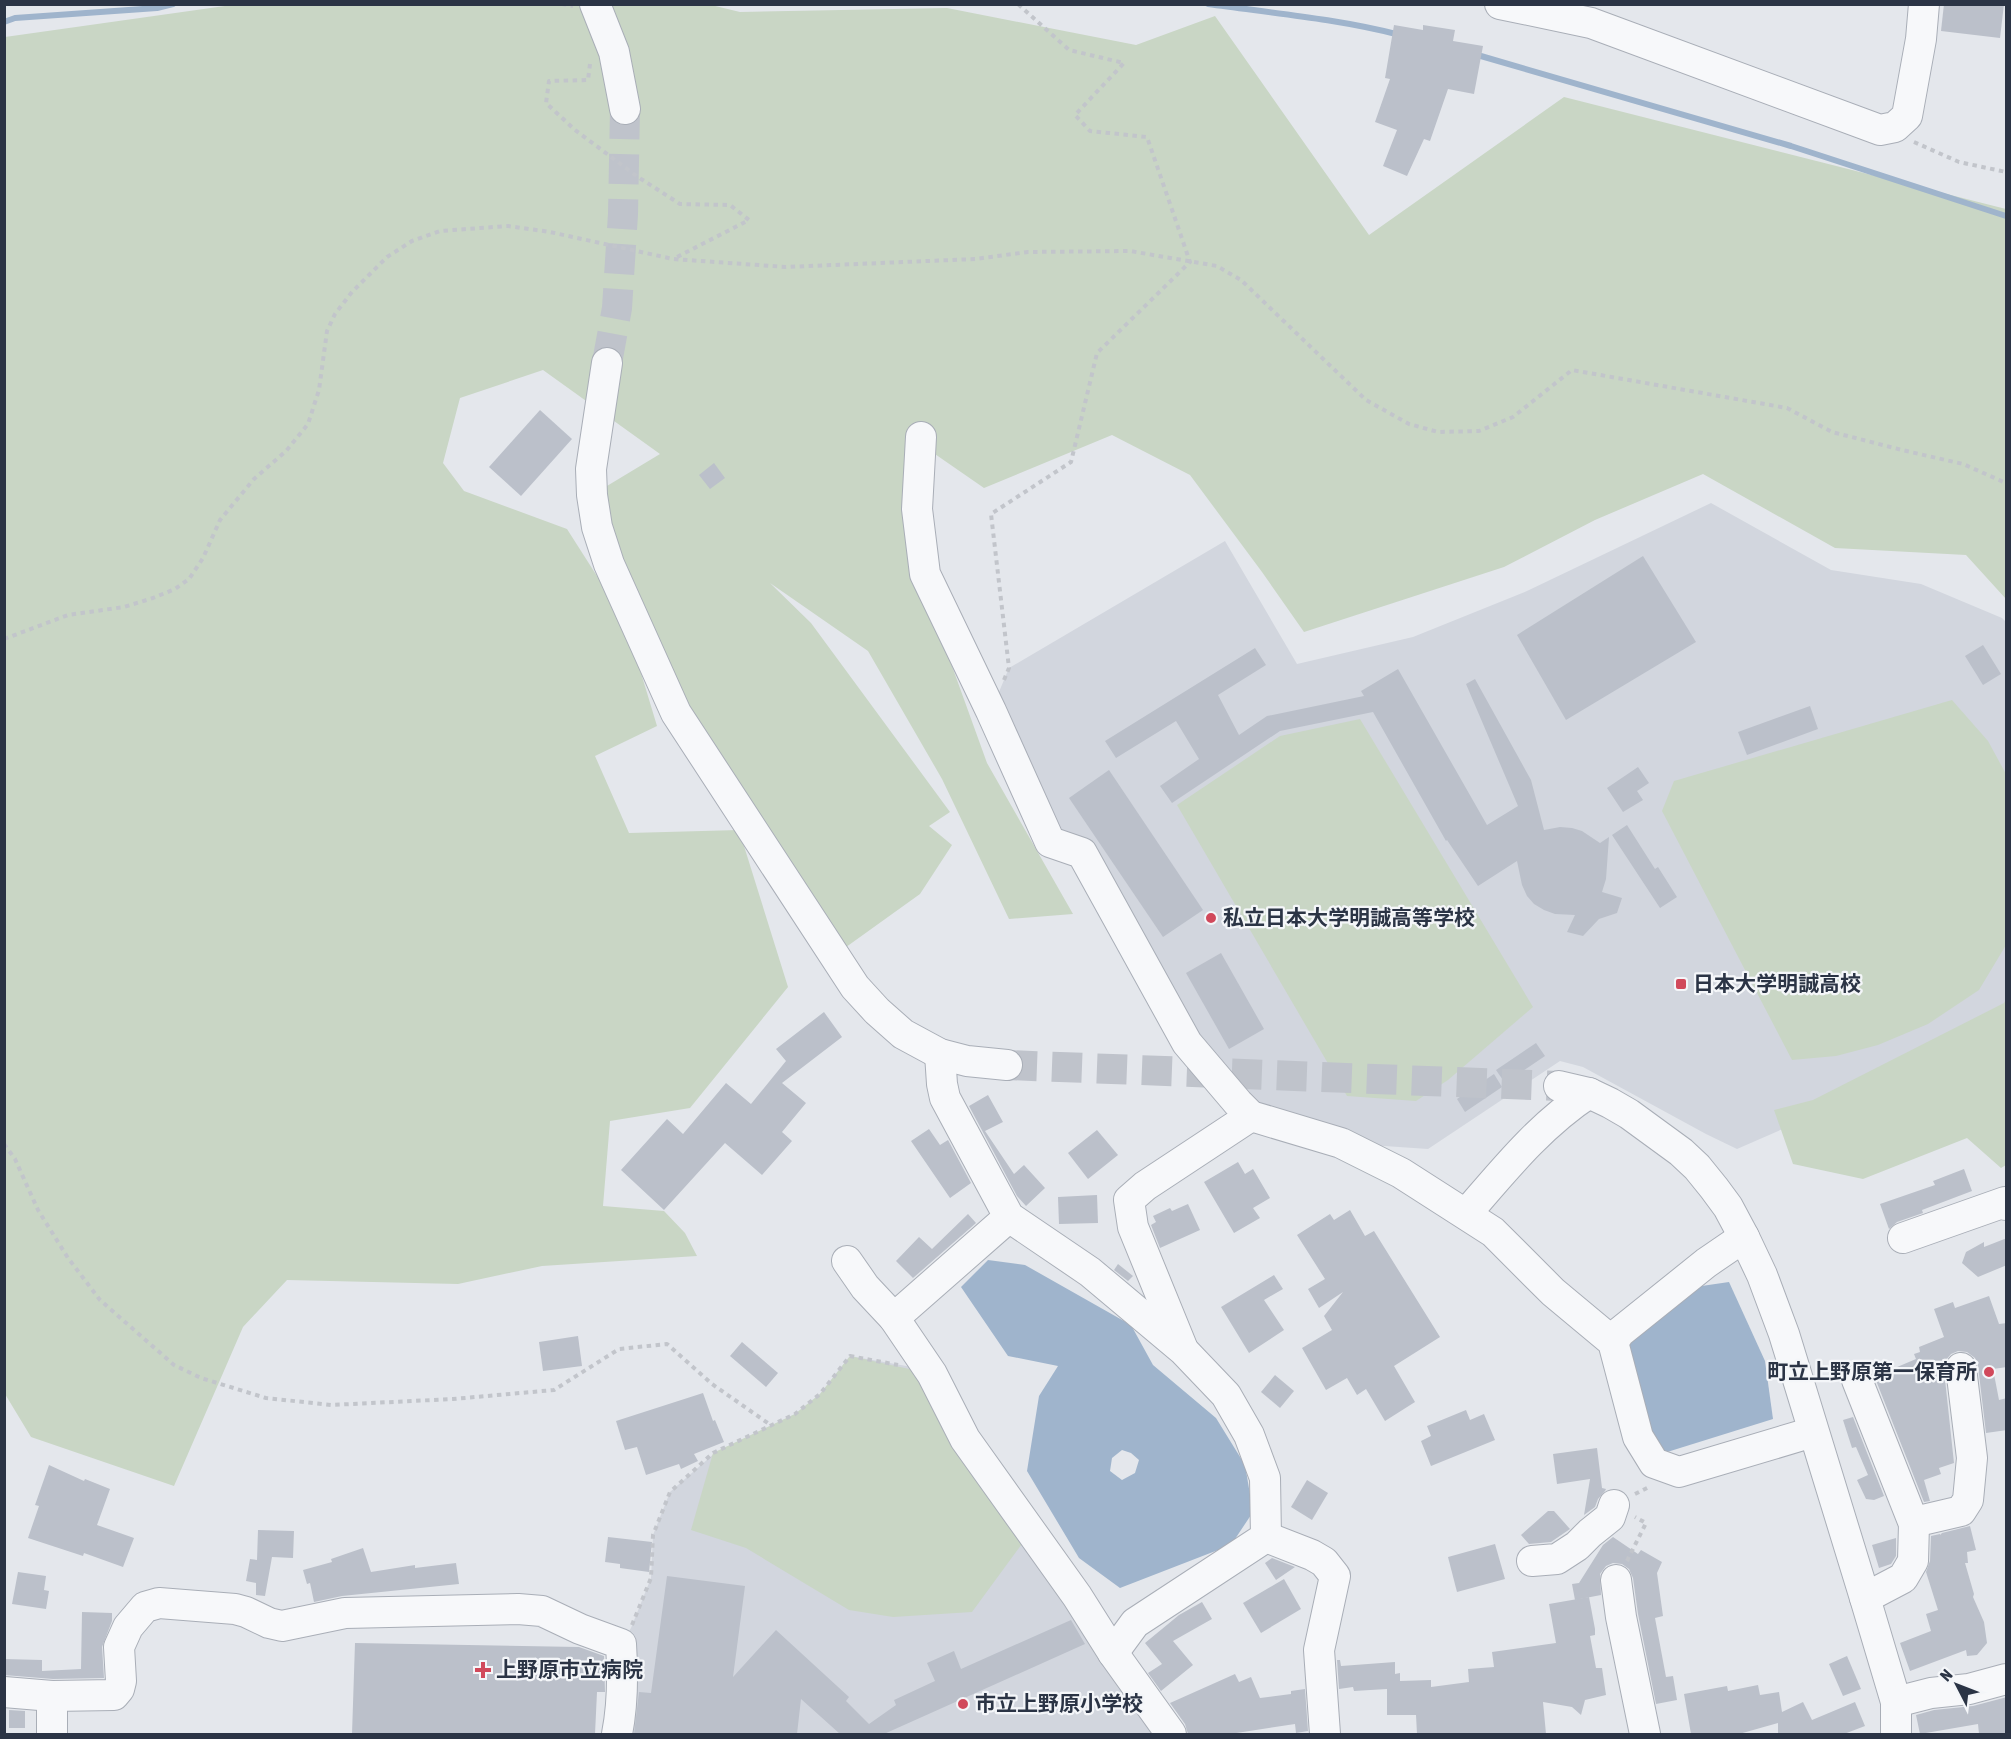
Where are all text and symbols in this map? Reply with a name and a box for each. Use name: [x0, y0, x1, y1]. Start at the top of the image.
place label: 私立日本大学明誠高等学校: [1223, 905, 1475, 929]
marker: 私立日本大学明誠高等学校: [1204, 911, 1218, 925]
place label: 日本大学明誠高校: [1693, 971, 1861, 995]
marker: 日本大学明誠高校: [1674, 977, 1688, 991]
place label: 町立上野原第一保育所: [1767, 1359, 1977, 1383]
marker: 町立上野原第一保育所: [1982, 1365, 1996, 1379]
north arrow: [1927, 1655, 1987, 1715]
place label: 上野原市立病院: [496, 1657, 643, 1681]
marker: 上野原市立病院: [474, 1661, 492, 1679]
text: N: [1936, 1665, 1956, 1684]
place label: 市立上野原小学校: [975, 1691, 1143, 1715]
marker: 市立上野原小学校: [956, 1697, 970, 1711]

